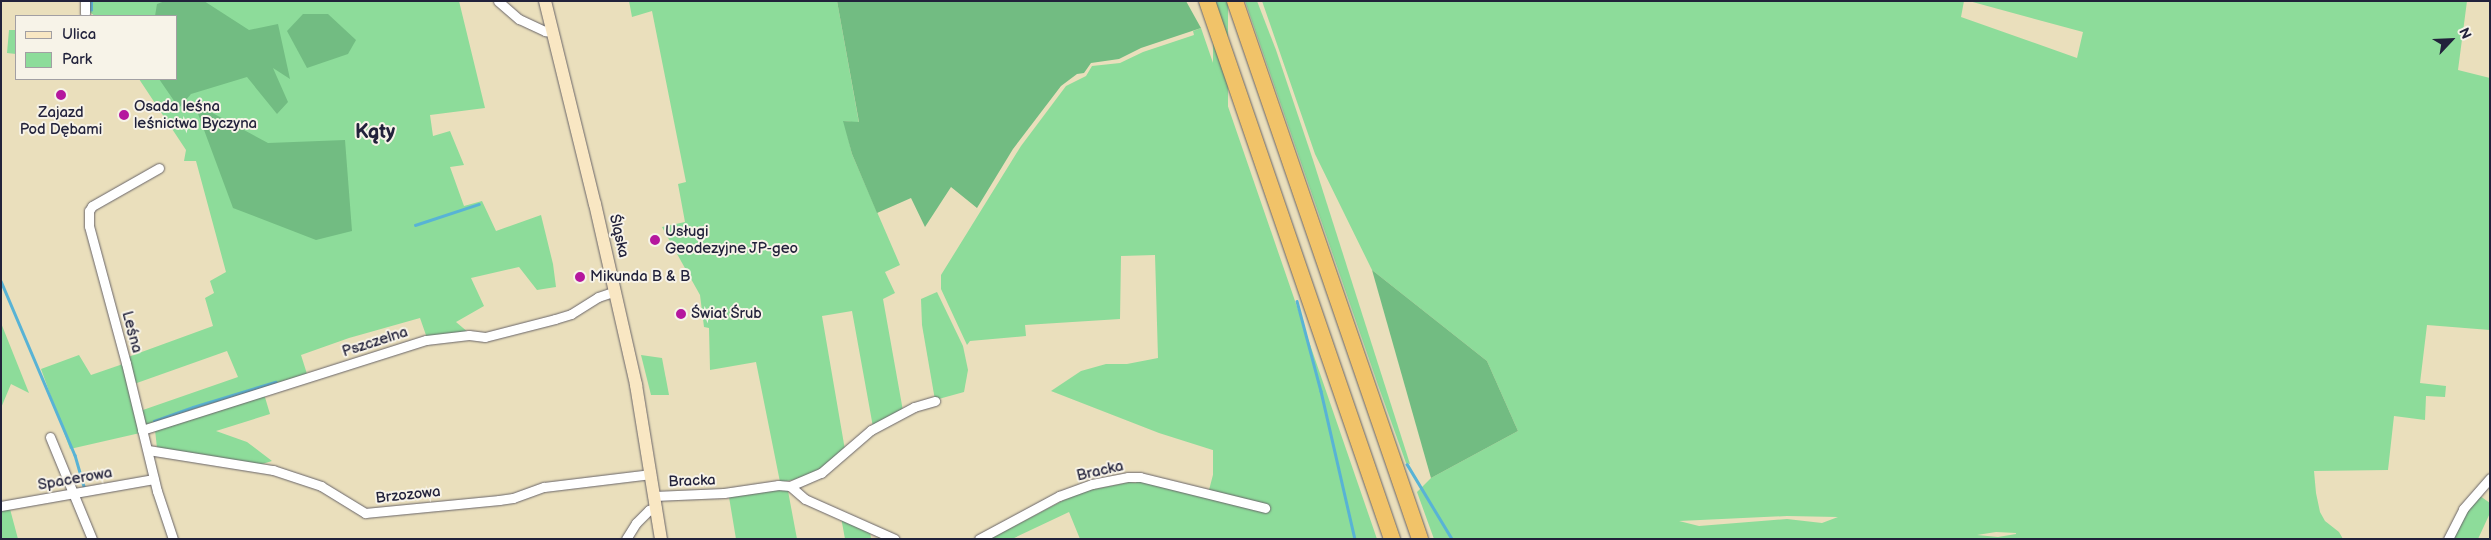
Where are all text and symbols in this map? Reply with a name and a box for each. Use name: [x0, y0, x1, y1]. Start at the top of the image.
legend: [15, 15, 178, 80]
north arrow: [2426, 15, 2476, 65]
text: Ulica: [62, 25, 96, 44]
text: N: [2455, 25, 2475, 42]
text: Park: [62, 50, 92, 69]
marker: Zajazd Pod Dębami: [55, 89, 67, 101]
place label: Osada leśna leśnictwa Byczyna: [134, 97, 257, 132]
place label: Zajazd Pod Dębami: [20, 103, 102, 138]
marker: Osada leśna leśnictwa Byczyna: [118, 109, 130, 121]
district label: Kąty: [355, 120, 395, 144]
street label: Śląska: [605, 213, 633, 259]
place label: Usługi Geodezyjne JP-geo: [665, 222, 799, 257]
marker: Usługi Geodezyjne JP-geo: [649, 234, 661, 246]
place label: Mikunda B & B: [590, 268, 690, 286]
marker: Mikunda B & B: [574, 271, 586, 283]
place label: Świat Śrub: [691, 305, 762, 323]
marker: Świat Śrub: [675, 308, 687, 320]
street label: Leśna: [118, 309, 146, 355]
street label: Pszczelna: [340, 323, 410, 361]
street label: Bracka: [1075, 457, 1125, 485]
street label: Spacerowa: [36, 464, 114, 494]
street label: Bracka: [668, 471, 716, 491]
street label: Brzozowa: [375, 483, 441, 507]

